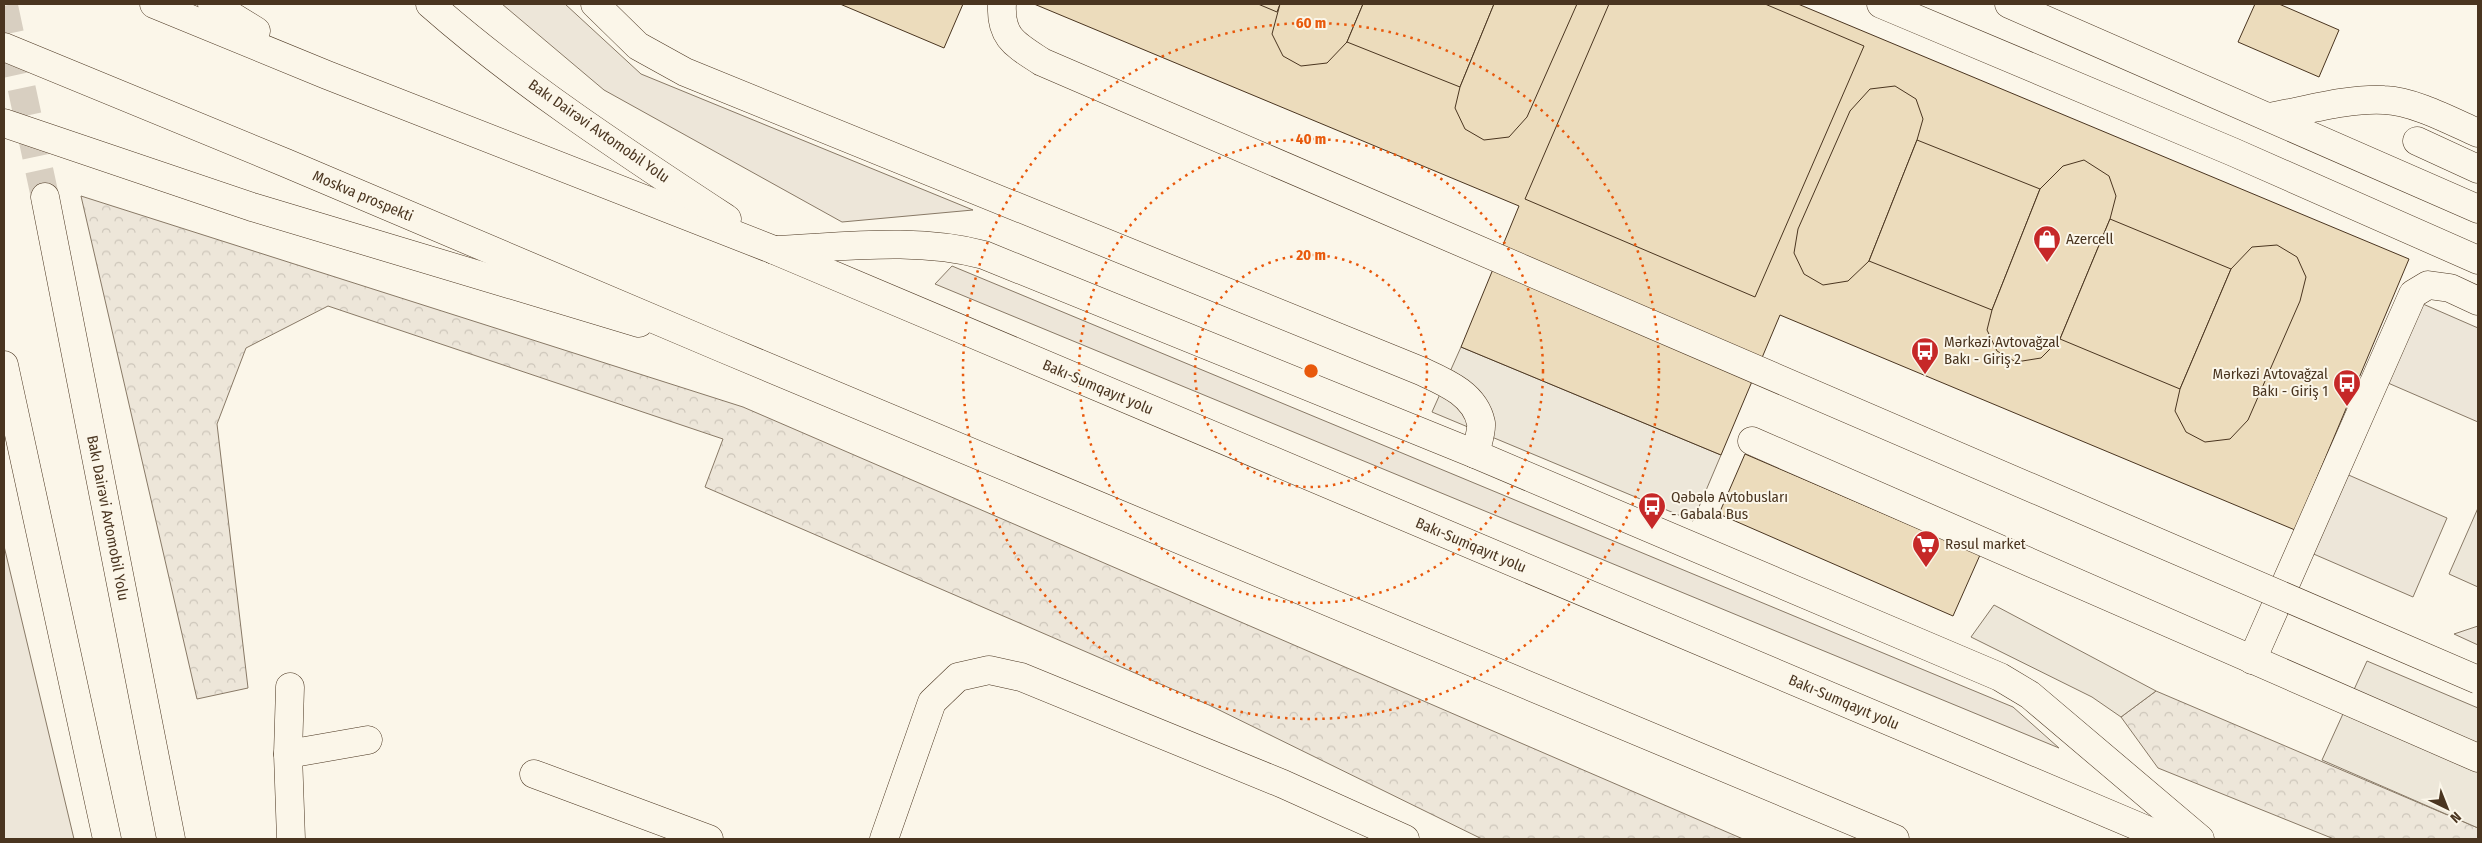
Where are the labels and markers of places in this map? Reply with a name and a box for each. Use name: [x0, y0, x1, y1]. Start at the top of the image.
shop icon: Azercell: [2032, 224, 2062, 263]
place label: Azercell: [2066, 230, 2113, 248]
place label: Mərkəzi Avtovağzal Bakı - Giriş 2: [1944, 333, 2060, 368]
bus stop icon: Mərkəzi Avtovağzal Bakı - Giriş 2: [1910, 336, 1940, 375]
centre of rings: [1302, 362, 1320, 380]
place label: Mərkəzi Avtovağzal Bakı - Giriş 1: [2212, 365, 2328, 400]
bus stop icon: Mərkəzi Avtovağzal Bakı - Giriş 1: [2332, 368, 2362, 407]
place label: Qəbələ Avtobusları - Gabala Bus: [1671, 488, 1788, 523]
bus stop icon: Qəbələ Avtobusları - Gabala Bus: [1637, 491, 1667, 530]
supermarket icon: Rәsul market: [1911, 529, 1941, 568]
place label: Rәsul market: [1945, 535, 2026, 553]

